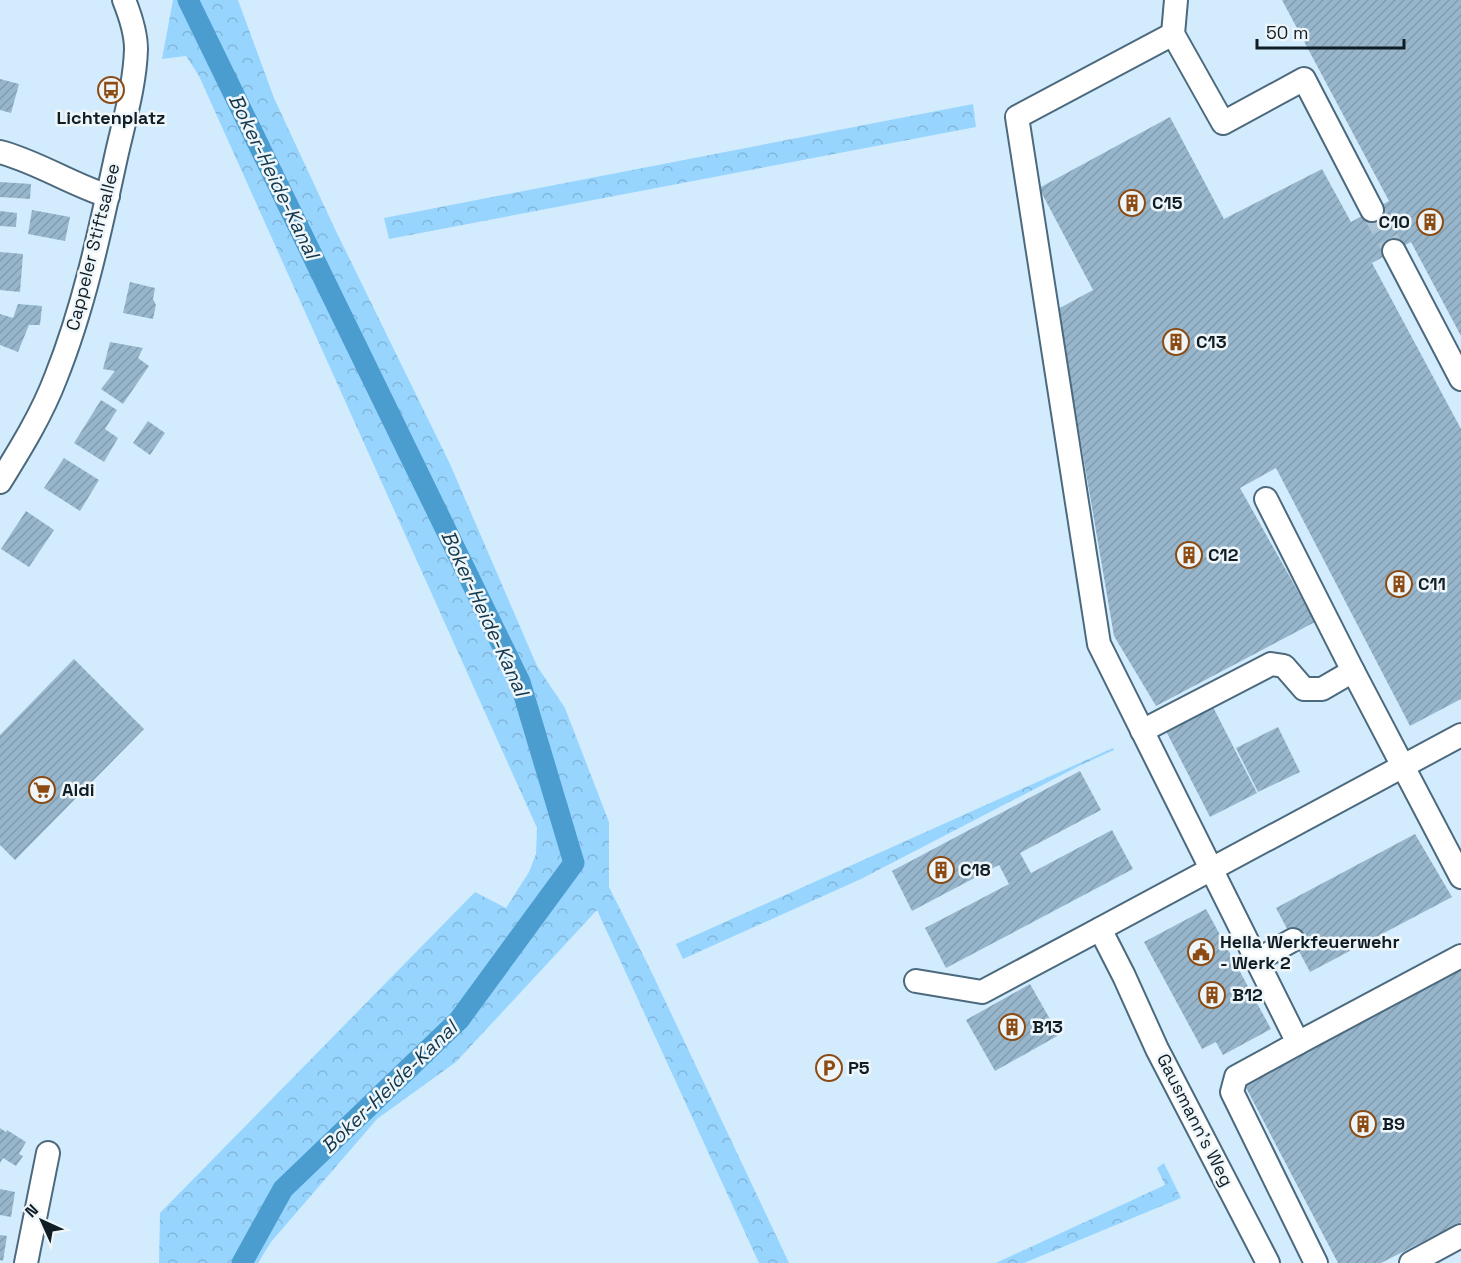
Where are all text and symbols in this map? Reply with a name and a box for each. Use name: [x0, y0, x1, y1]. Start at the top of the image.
scale bar: [1257, 12, 1404, 50]
text: 50 m: [1266, 21, 1308, 44]
bus stop icon: Lichtenplatz: [96, 75, 126, 105]
water label: Boker-Heide-Kanal: [223, 89, 326, 264]
place label: Lichtenplatz: [57, 106, 165, 129]
street label: Cappeler Stiftsallee: [61, 161, 124, 333]
building icon: C15: [1117, 188, 1147, 218]
place label: C15: [1152, 191, 1183, 214]
building icon: C10: [1415, 207, 1445, 237]
place label: C10: [1379, 210, 1410, 233]
building icon: C13: [1161, 327, 1191, 357]
place label: C13: [1196, 330, 1227, 353]
water label: Boker-Heide-Kanal: [435, 526, 536, 702]
building icon: C12: [1174, 540, 1204, 570]
place label: C12: [1208, 543, 1239, 566]
building icon: C11: [1384, 569, 1414, 599]
place label: C11: [1418, 572, 1446, 595]
supermarket icon: Aldi: [27, 775, 57, 805]
place label: Aldi: [62, 778, 94, 801]
building icon: C18: [926, 855, 956, 885]
place label: C18: [960, 858, 991, 881]
place label: Hella Werkfeuerwehr - Werk 2: [1220, 930, 1400, 974]
public building icon: Hella Werkfeuerwehr - Werk 2: [1186, 937, 1216, 967]
building icon: B12: [1197, 980, 1227, 1010]
place label: B12: [1232, 983, 1263, 1006]
building icon: B13: [997, 1012, 1027, 1042]
water label: Boker-Heide-Kanal: [315, 1014, 464, 1159]
place label: B13: [1032, 1015, 1063, 1038]
street label: Gausmann's Weg: [1152, 1049, 1239, 1190]
parking icon: P5: [814, 1053, 844, 1083]
place label: P5: [848, 1056, 870, 1079]
building icon: B9: [1348, 1109, 1378, 1139]
place label: B9: [1382, 1112, 1405, 1135]
north arrow: [12, 1191, 72, 1251]
text: N: [21, 1200, 43, 1222]

